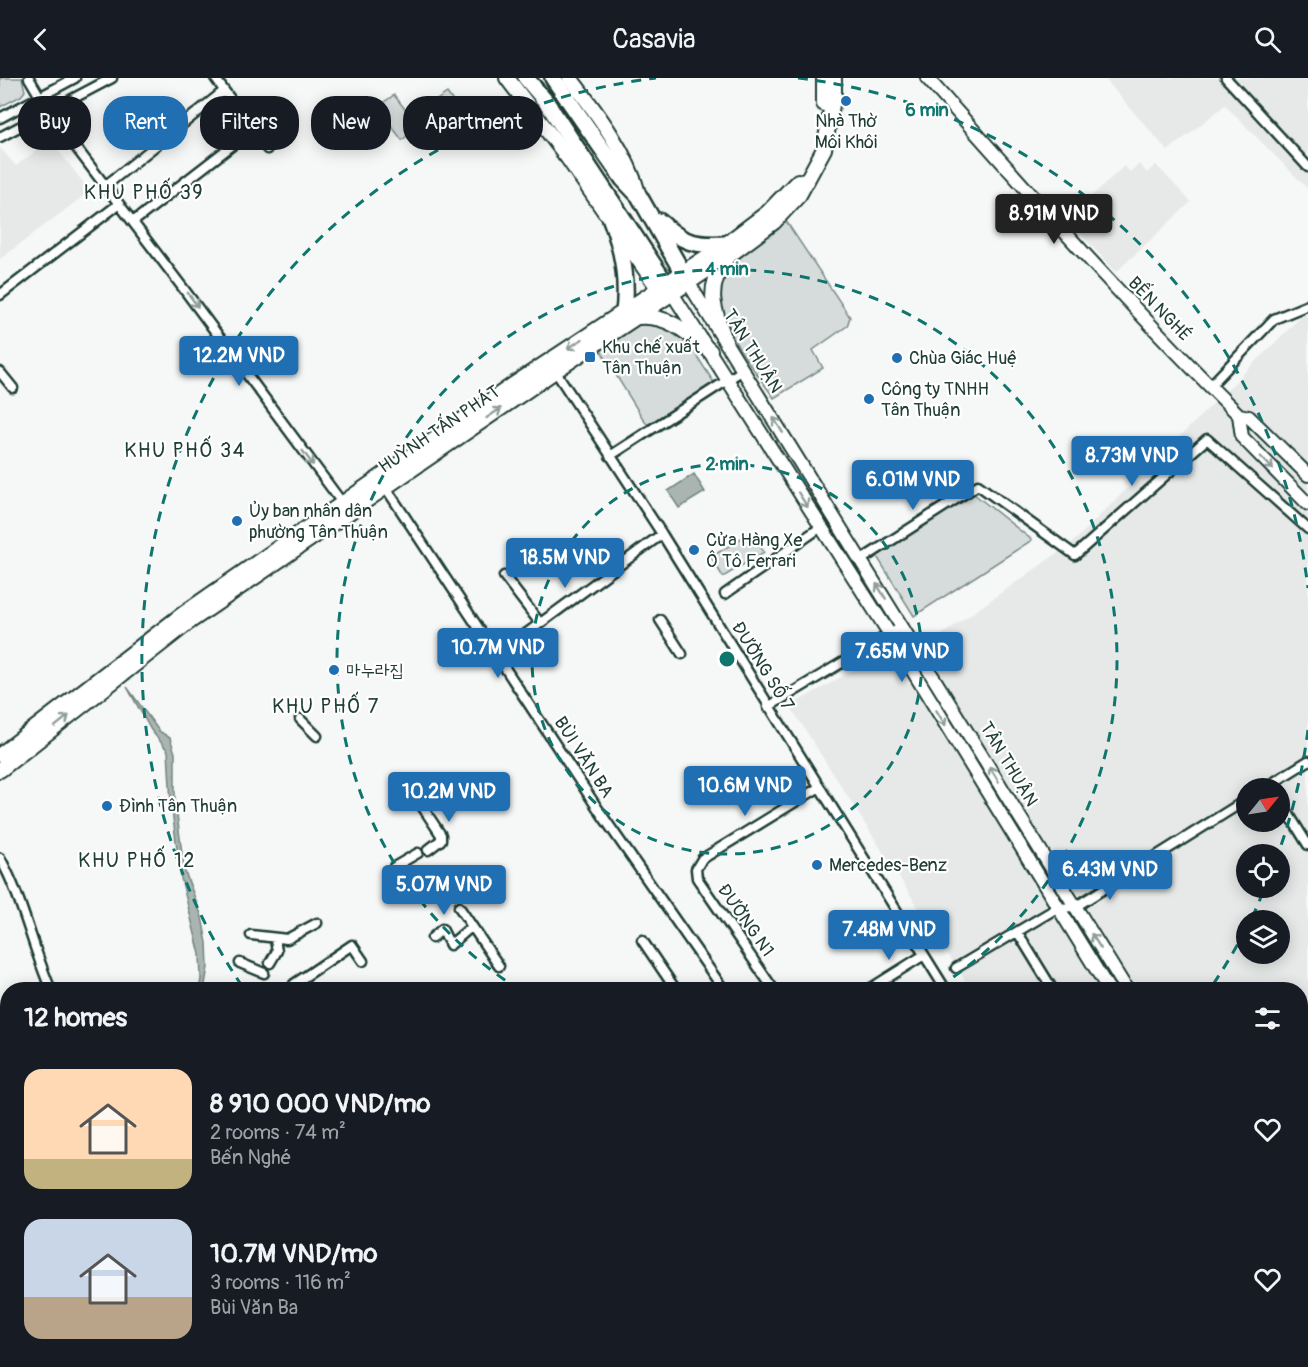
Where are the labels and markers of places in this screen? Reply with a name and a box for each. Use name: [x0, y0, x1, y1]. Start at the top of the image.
marker: Nhà Thờ Môi Khôi: [839, 94, 853, 108]
place label: Nhà Thờ Môi Khôi: [815, 110, 877, 154]
pin: 8.91M VND: [985, 194, 1123, 245]
pin: 12.2M VND: [170, 336, 308, 387]
place label: Khu chế xuất Tân Thuận: [602, 336, 701, 380]
place label: Chùa Giác Huệ: [909, 347, 1017, 370]
marker: Khu chế xuất Tân Thuận: [583, 350, 597, 364]
marker: Chùa Giác Huệ: [890, 351, 904, 365]
place label: Công ty TNHH Tân Thuận: [881, 378, 989, 422]
marker: Công ty TNHH Tân Thuận: [862, 392, 876, 406]
pin: 8.73M VND: [1063, 436, 1201, 487]
pin: 6.01M VND: [844, 460, 982, 511]
place label: Ủy ban nhân dân phường Tân Thuận: [249, 500, 388, 544]
marker: Ủy ban nhân dân phường Tân Thuận: [230, 514, 244, 528]
place label: Cửa Hàng Xe Ô Tô Ferrari: [706, 529, 802, 573]
pin: 18.5M VND: [496, 538, 634, 589]
marker: Cửa Hàng Xe Ô Tô Ferrari: [687, 543, 701, 557]
pin: 10.7M VND: [429, 628, 567, 679]
pin: 7.65M VND: [833, 632, 971, 683]
centre of rings: [717, 649, 737, 669]
place label: 마누라집: [346, 659, 404, 682]
marker: 마누라집: [327, 663, 341, 677]
pin: 10.6M VND: [676, 766, 814, 817]
pin: 10.2M VND: [380, 772, 518, 823]
place label: Đình Tân Thuận: [119, 795, 237, 818]
marker: Đình Tân Thuận: [100, 799, 114, 813]
pin: 6.43M VND: [1041, 850, 1179, 901]
place label: Mercedes-Benz: [829, 854, 947, 877]
marker: Mercedes-Benz: [810, 858, 824, 872]
pin: 5.07M VND: [375, 865, 513, 916]
pin: 7.48M VND: [820, 910, 958, 961]

